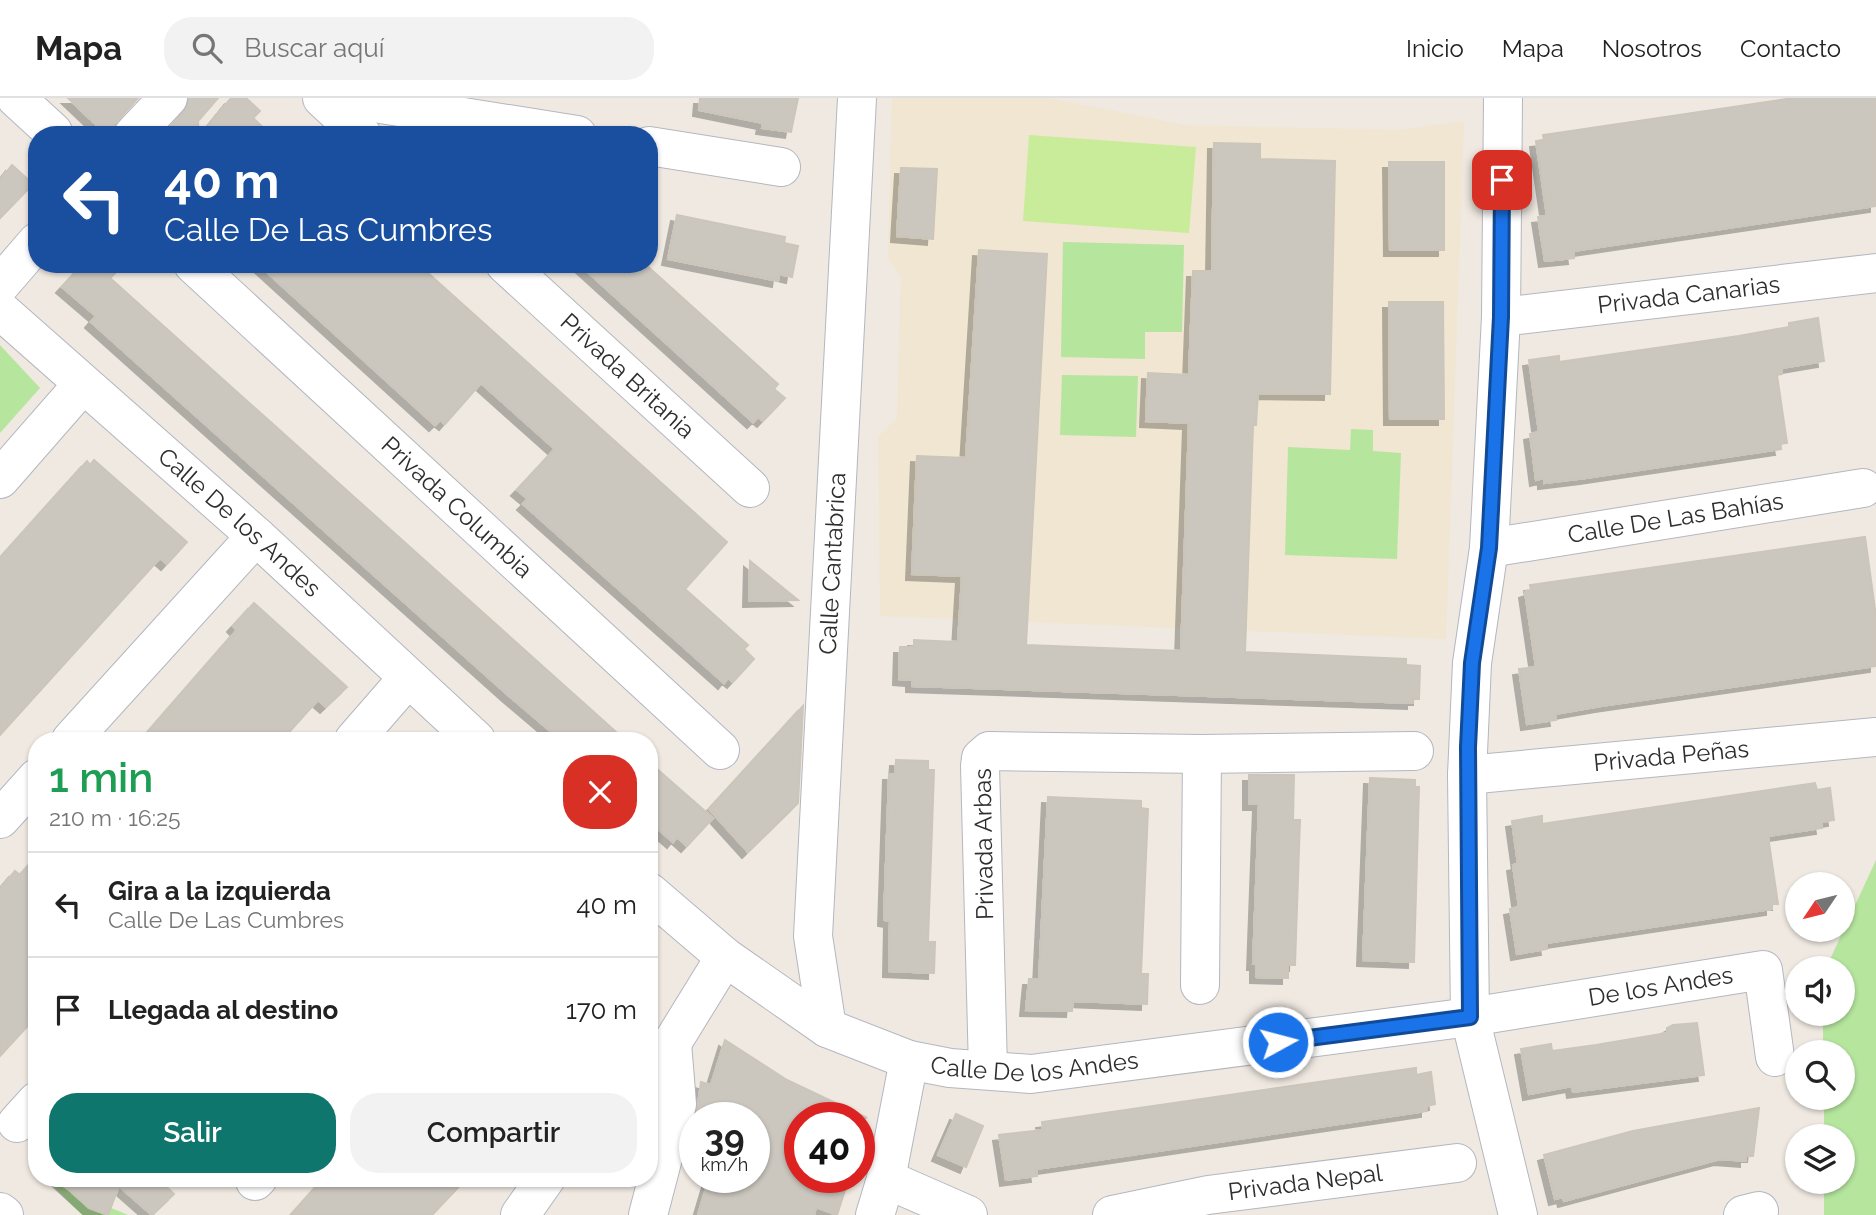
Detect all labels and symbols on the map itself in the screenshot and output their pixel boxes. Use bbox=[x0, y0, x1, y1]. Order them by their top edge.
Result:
pin bbox=[1472, 150, 1532, 210]
street label: Privada Canarias bbox=[1596, 269, 1781, 320]
street label: Privada Britania bbox=[555, 307, 701, 444]
street label: Privada Columbia bbox=[376, 430, 539, 584]
street label: Calle De los Andes bbox=[152, 441, 327, 603]
street label: Calle Cantabrica bbox=[813, 472, 851, 655]
street label: Calle De Las Bahías bbox=[1566, 486, 1785, 549]
street label: Privada Peñas bbox=[1592, 734, 1750, 777]
street label: Privada Arbas bbox=[968, 768, 999, 920]
north arrow bbox=[1785, 872, 1855, 942]
street label: De los Andes bbox=[1586, 960, 1735, 1012]
position arrow bbox=[1241, 1005, 1315, 1079]
street label: Calle De los Andes bbox=[928, 1045, 1140, 1088]
speed limit sign: 40 bbox=[784, 1102, 875, 1193]
street label: Privada Nepal bbox=[1226, 1158, 1384, 1206]

